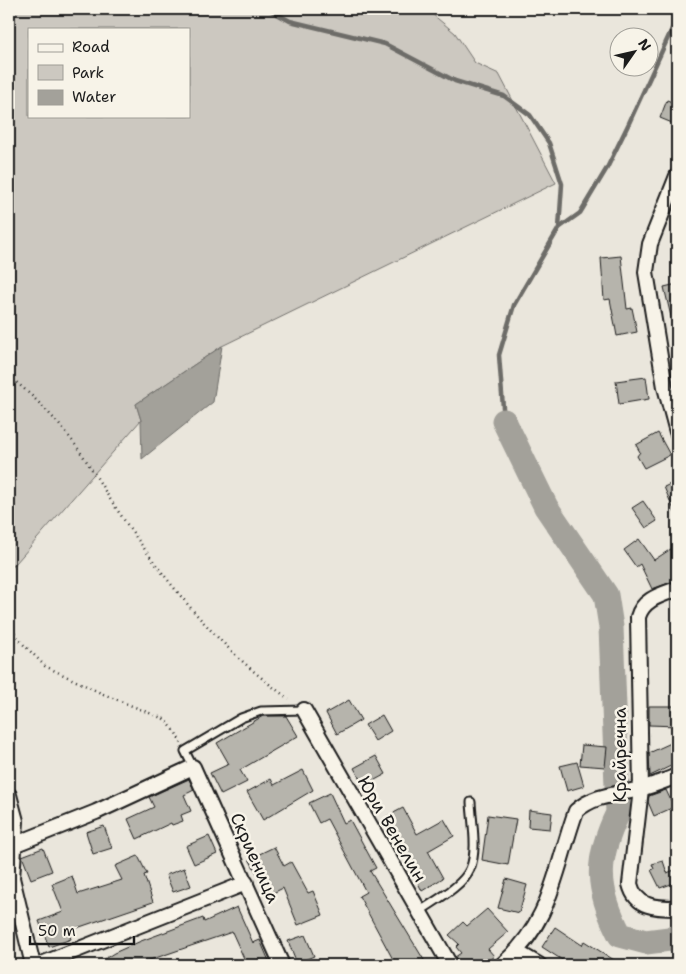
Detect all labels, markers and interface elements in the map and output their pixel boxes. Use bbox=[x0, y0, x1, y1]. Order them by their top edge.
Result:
legend bbox=[28, 28, 190, 118]
north arrow bbox=[608, 28, 658, 78]
text: N bbox=[634, 35, 655, 54]
text: Road bbox=[72, 37, 110, 57]
text: Park bbox=[72, 63, 104, 83]
text: Water bbox=[72, 87, 116, 107]
street label: Крайречна bbox=[608, 707, 632, 803]
street label: Юри Венелин bbox=[352, 772, 432, 886]
street label: Скриеница bbox=[224, 809, 286, 907]
scale bar bbox=[30, 914, 134, 946]
text: 50 m bbox=[38, 921, 76, 941]

